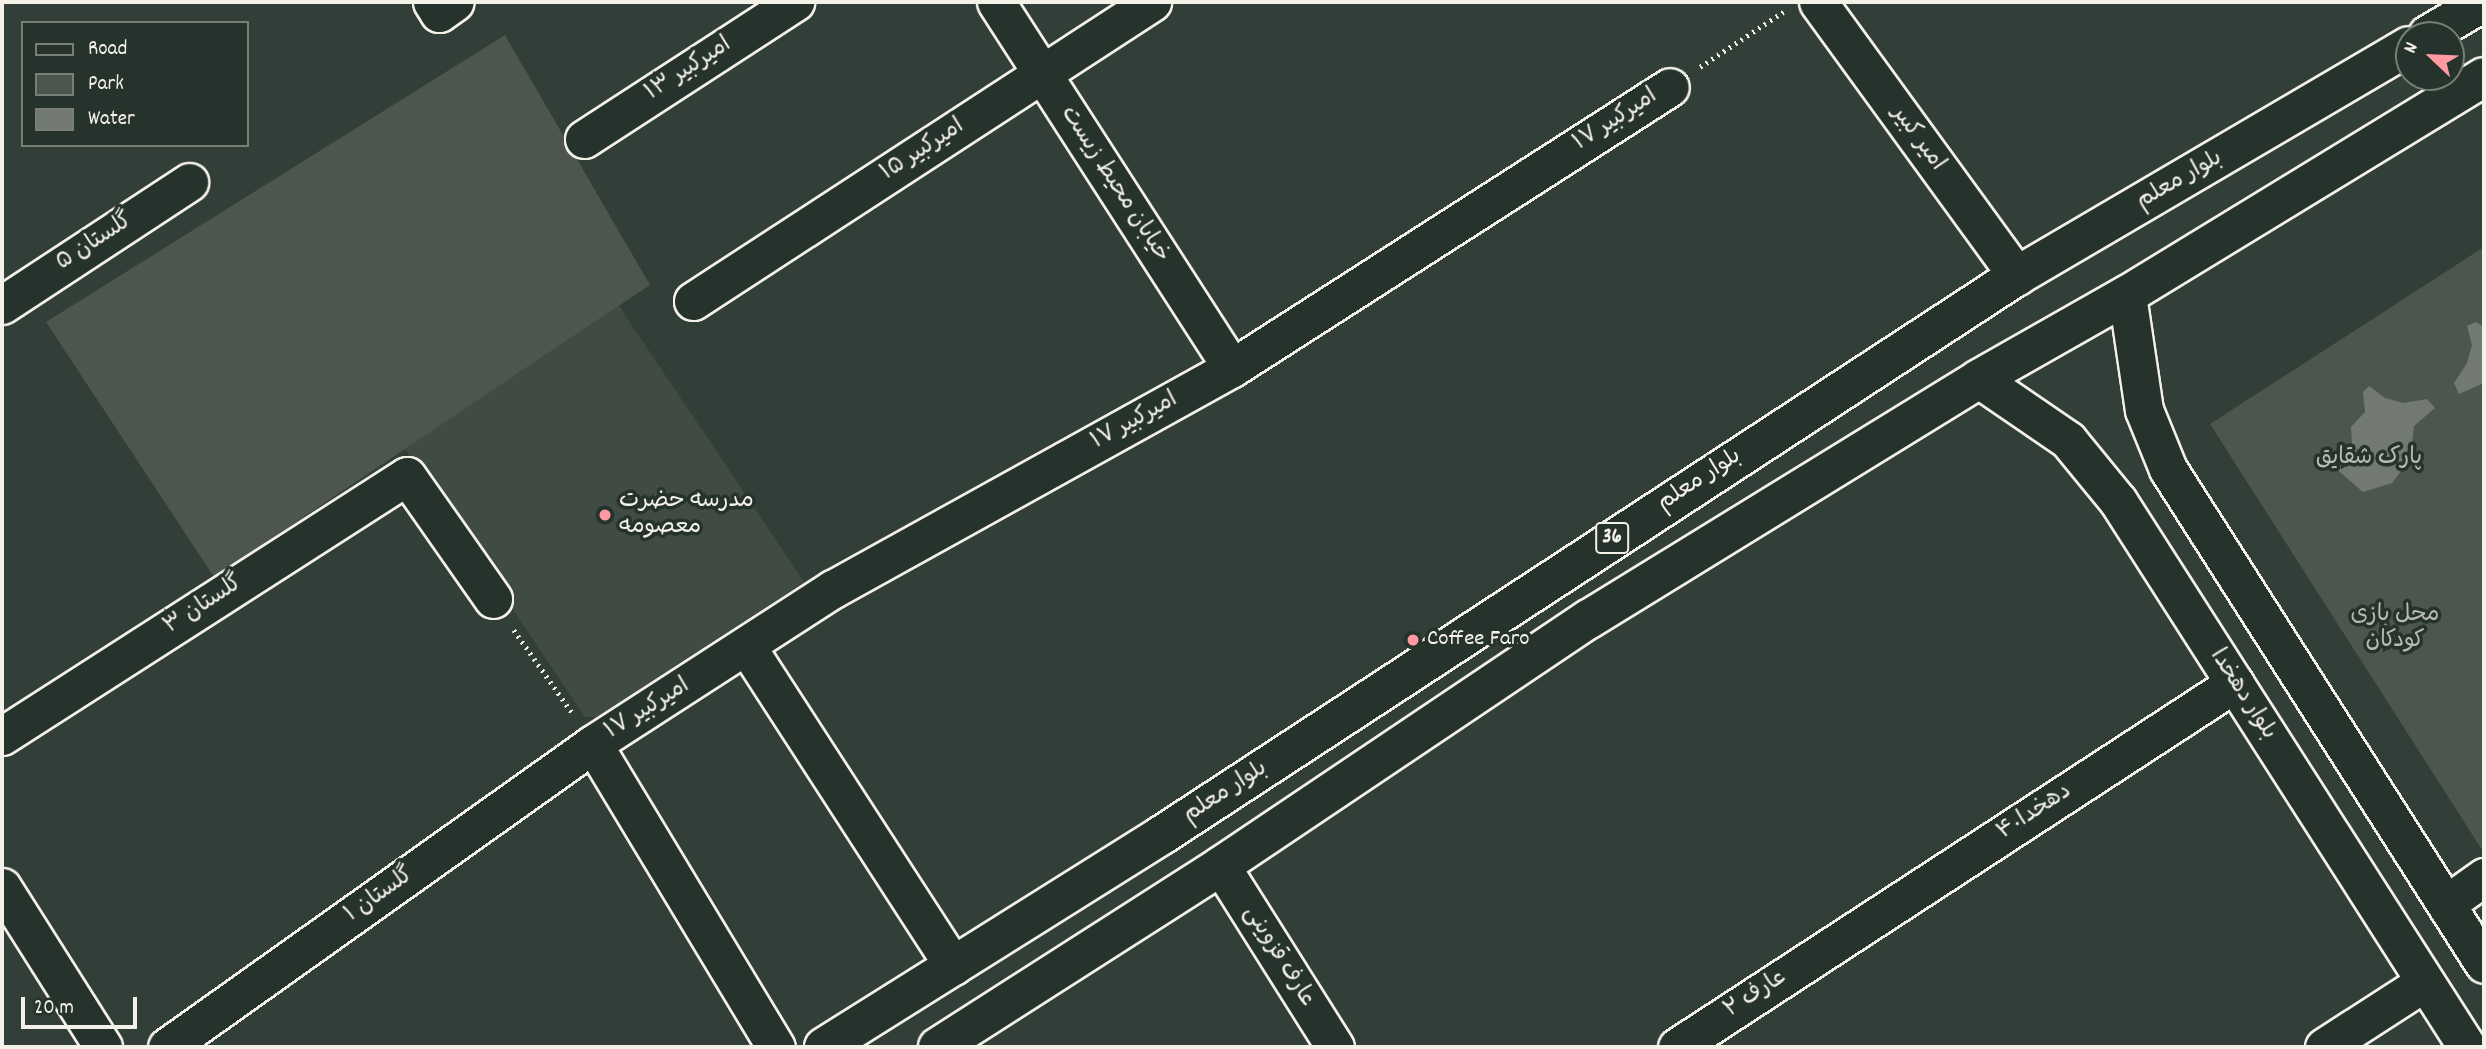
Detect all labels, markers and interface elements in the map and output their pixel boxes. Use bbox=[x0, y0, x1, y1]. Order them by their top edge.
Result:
legend bbox=[21, 21, 248, 147]
north arrow bbox=[2395, 21, 2465, 91]
street label: امیرکبیر ۱۳ bbox=[641, 32, 737, 108]
text: Road bbox=[88, 35, 127, 65]
text: N bbox=[2398, 39, 2426, 58]
text: Park bbox=[88, 70, 124, 100]
street label: امیرکبیر ۱۷ bbox=[1569, 84, 1663, 158]
street label: امیر کبیر bbox=[1884, 101, 1950, 177]
street label: خیابان محیط زیست bbox=[1053, 102, 1175, 268]
text: Water bbox=[88, 105, 135, 135]
street label: امیرکبیر ۱۵ bbox=[876, 114, 970, 188]
street label: بلوار معلم bbox=[2132, 145, 2228, 217]
street label: گلستان ۵ bbox=[52, 208, 138, 278]
street label: امیرکبیر ۱۷ bbox=[1087, 387, 1183, 457]
street label: بلوار معلم bbox=[1653, 444, 1747, 518]
park label: پارک شقایق bbox=[2316, 445, 2422, 473]
place label: مدرسه حضرت معصومه bbox=[619, 488, 754, 542]
marker: مدرسه حضرت معصومه bbox=[597, 507, 613, 523]
road number: 36 bbox=[1594, 520, 1630, 556]
street label: گلستان ۳ bbox=[159, 570, 249, 642]
park label: محل بازی کودکان bbox=[2351, 602, 2439, 656]
place label: Coffee Faro bbox=[1427, 626, 1529, 654]
marker: Coffee Faro bbox=[1405, 632, 1421, 648]
street label: بلوار دهخدا bbox=[2203, 645, 2281, 745]
street label: امیرکبیر ۱۷ bbox=[601, 673, 695, 747]
street label: بلوار معلم bbox=[1179, 756, 1273, 830]
street label: دهخدا۴۰ bbox=[1993, 779, 2077, 847]
street label: گلستان ۱ bbox=[340, 862, 420, 930]
street label: عارف قزوینی bbox=[1236, 901, 1320, 1013]
street label: عارف ۲ bbox=[1720, 965, 1792, 1025]
scale bar bbox=[24, 982, 140, 1026]
text: 20 m bbox=[34, 994, 74, 1024]

